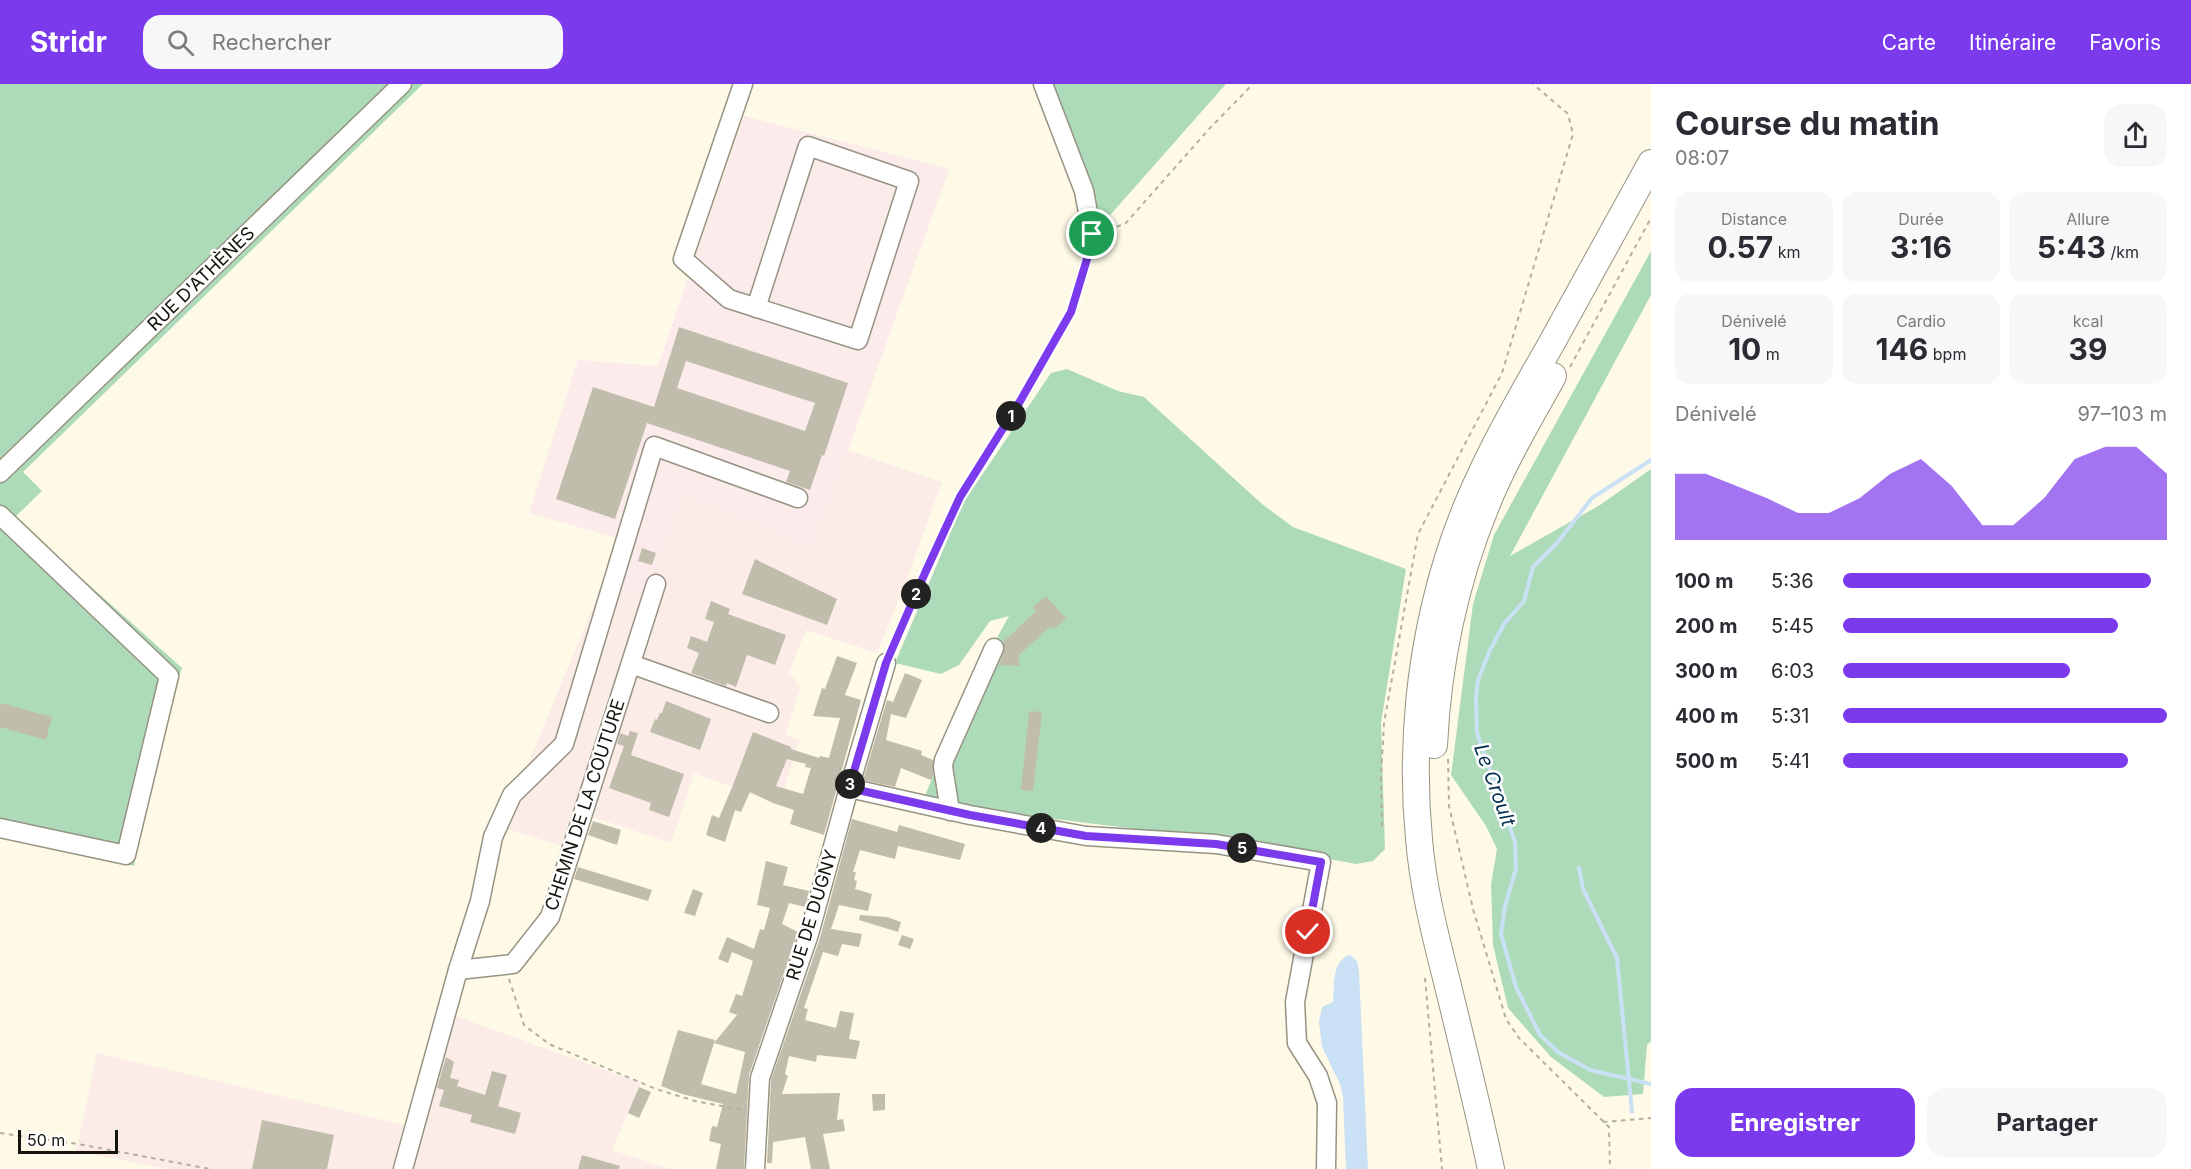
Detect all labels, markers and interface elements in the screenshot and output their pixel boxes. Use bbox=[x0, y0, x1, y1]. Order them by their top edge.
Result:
search box bbox=[143, 15, 563, 69]
text: Stridr bbox=[30, 25, 107, 59]
icon: search bbox=[164, 26, 197, 59]
text: Rechercher bbox=[212, 29, 332, 55]
text: Carte bbox=[1882, 30, 1936, 55]
text: Itinéraire bbox=[1969, 30, 2056, 55]
text: Favoris bbox=[2089, 30, 2161, 55]
text: Course du matin bbox=[1675, 103, 1940, 143]
button: share bbox=[2104, 104, 2167, 167]
text: 08:07 bbox=[1675, 146, 1729, 170]
pin bbox=[1066, 208, 1117, 259]
text: Distance bbox=[1721, 209, 1787, 229]
text: Durée bbox=[1898, 209, 1944, 229]
text: Allure bbox=[2066, 209, 2110, 229]
icon: arrive bbox=[1075, 217, 1108, 250]
street label: RUE D'ATHÈNES bbox=[142, 222, 258, 335]
text: 0.57 bbox=[1707, 229, 1773, 265]
text: 3:16 bbox=[1890, 229, 1952, 265]
text: 5:43 bbox=[2037, 229, 2106, 265]
text: km bbox=[1773, 242, 1801, 262]
text: /km bbox=[2106, 242, 2139, 262]
text: Dénivelé bbox=[1721, 311, 1787, 331]
text: Cardio bbox=[1896, 311, 1946, 331]
text: kcal bbox=[2073, 311, 2103, 331]
text: 10 bbox=[1728, 331, 1761, 367]
text: 146 bbox=[1876, 331, 1928, 367]
text: 39 bbox=[2069, 331, 2107, 367]
text: m bbox=[1761, 344, 1780, 364]
text: bpm bbox=[1928, 344, 1966, 364]
pin: 1 bbox=[996, 401, 1026, 431]
text: Dénivelé bbox=[1675, 402, 1757, 426]
text: 97–103 m bbox=[2077, 402, 2167, 426]
text: 1 bbox=[1008, 406, 1014, 426]
text: 100 m bbox=[1675, 569, 1734, 593]
text: 5:36 bbox=[1771, 569, 1814, 593]
pin: 2 bbox=[901, 579, 931, 609]
text: 2 bbox=[911, 584, 921, 604]
text: 200 m bbox=[1675, 614, 1738, 638]
text: 5:45 bbox=[1771, 614, 1814, 638]
text: 300 m bbox=[1675, 659, 1738, 683]
text: 6:03 bbox=[1771, 659, 1814, 683]
street label: CHEMIN DE LA COUTURE bbox=[540, 696, 629, 913]
text: 400 m bbox=[1675, 704, 1739, 728]
text: 5:31 bbox=[1771, 704, 1809, 728]
water label: Le Croult bbox=[1469, 741, 1521, 830]
text: 500 m bbox=[1675, 749, 1738, 773]
text: 5:41 bbox=[1771, 749, 1810, 773]
pin: 3 bbox=[835, 769, 865, 799]
text: 3 bbox=[845, 774, 855, 794]
pin: 4 bbox=[1026, 813, 1056, 843]
text: 4 bbox=[1036, 818, 1046, 838]
pin: 5 bbox=[1227, 833, 1257, 863]
text: 5 bbox=[1237, 838, 1247, 858]
street label: RUE DE DUGNY bbox=[782, 847, 841, 983]
pin bbox=[1282, 906, 1333, 957]
icon: check bbox=[1291, 915, 1324, 948]
button: Enregistrer bbox=[1675, 1088, 1915, 1157]
button: Partager bbox=[1927, 1088, 2167, 1157]
scale bar bbox=[18, 1127, 118, 1154]
text: 50 m bbox=[27, 1130, 65, 1150]

